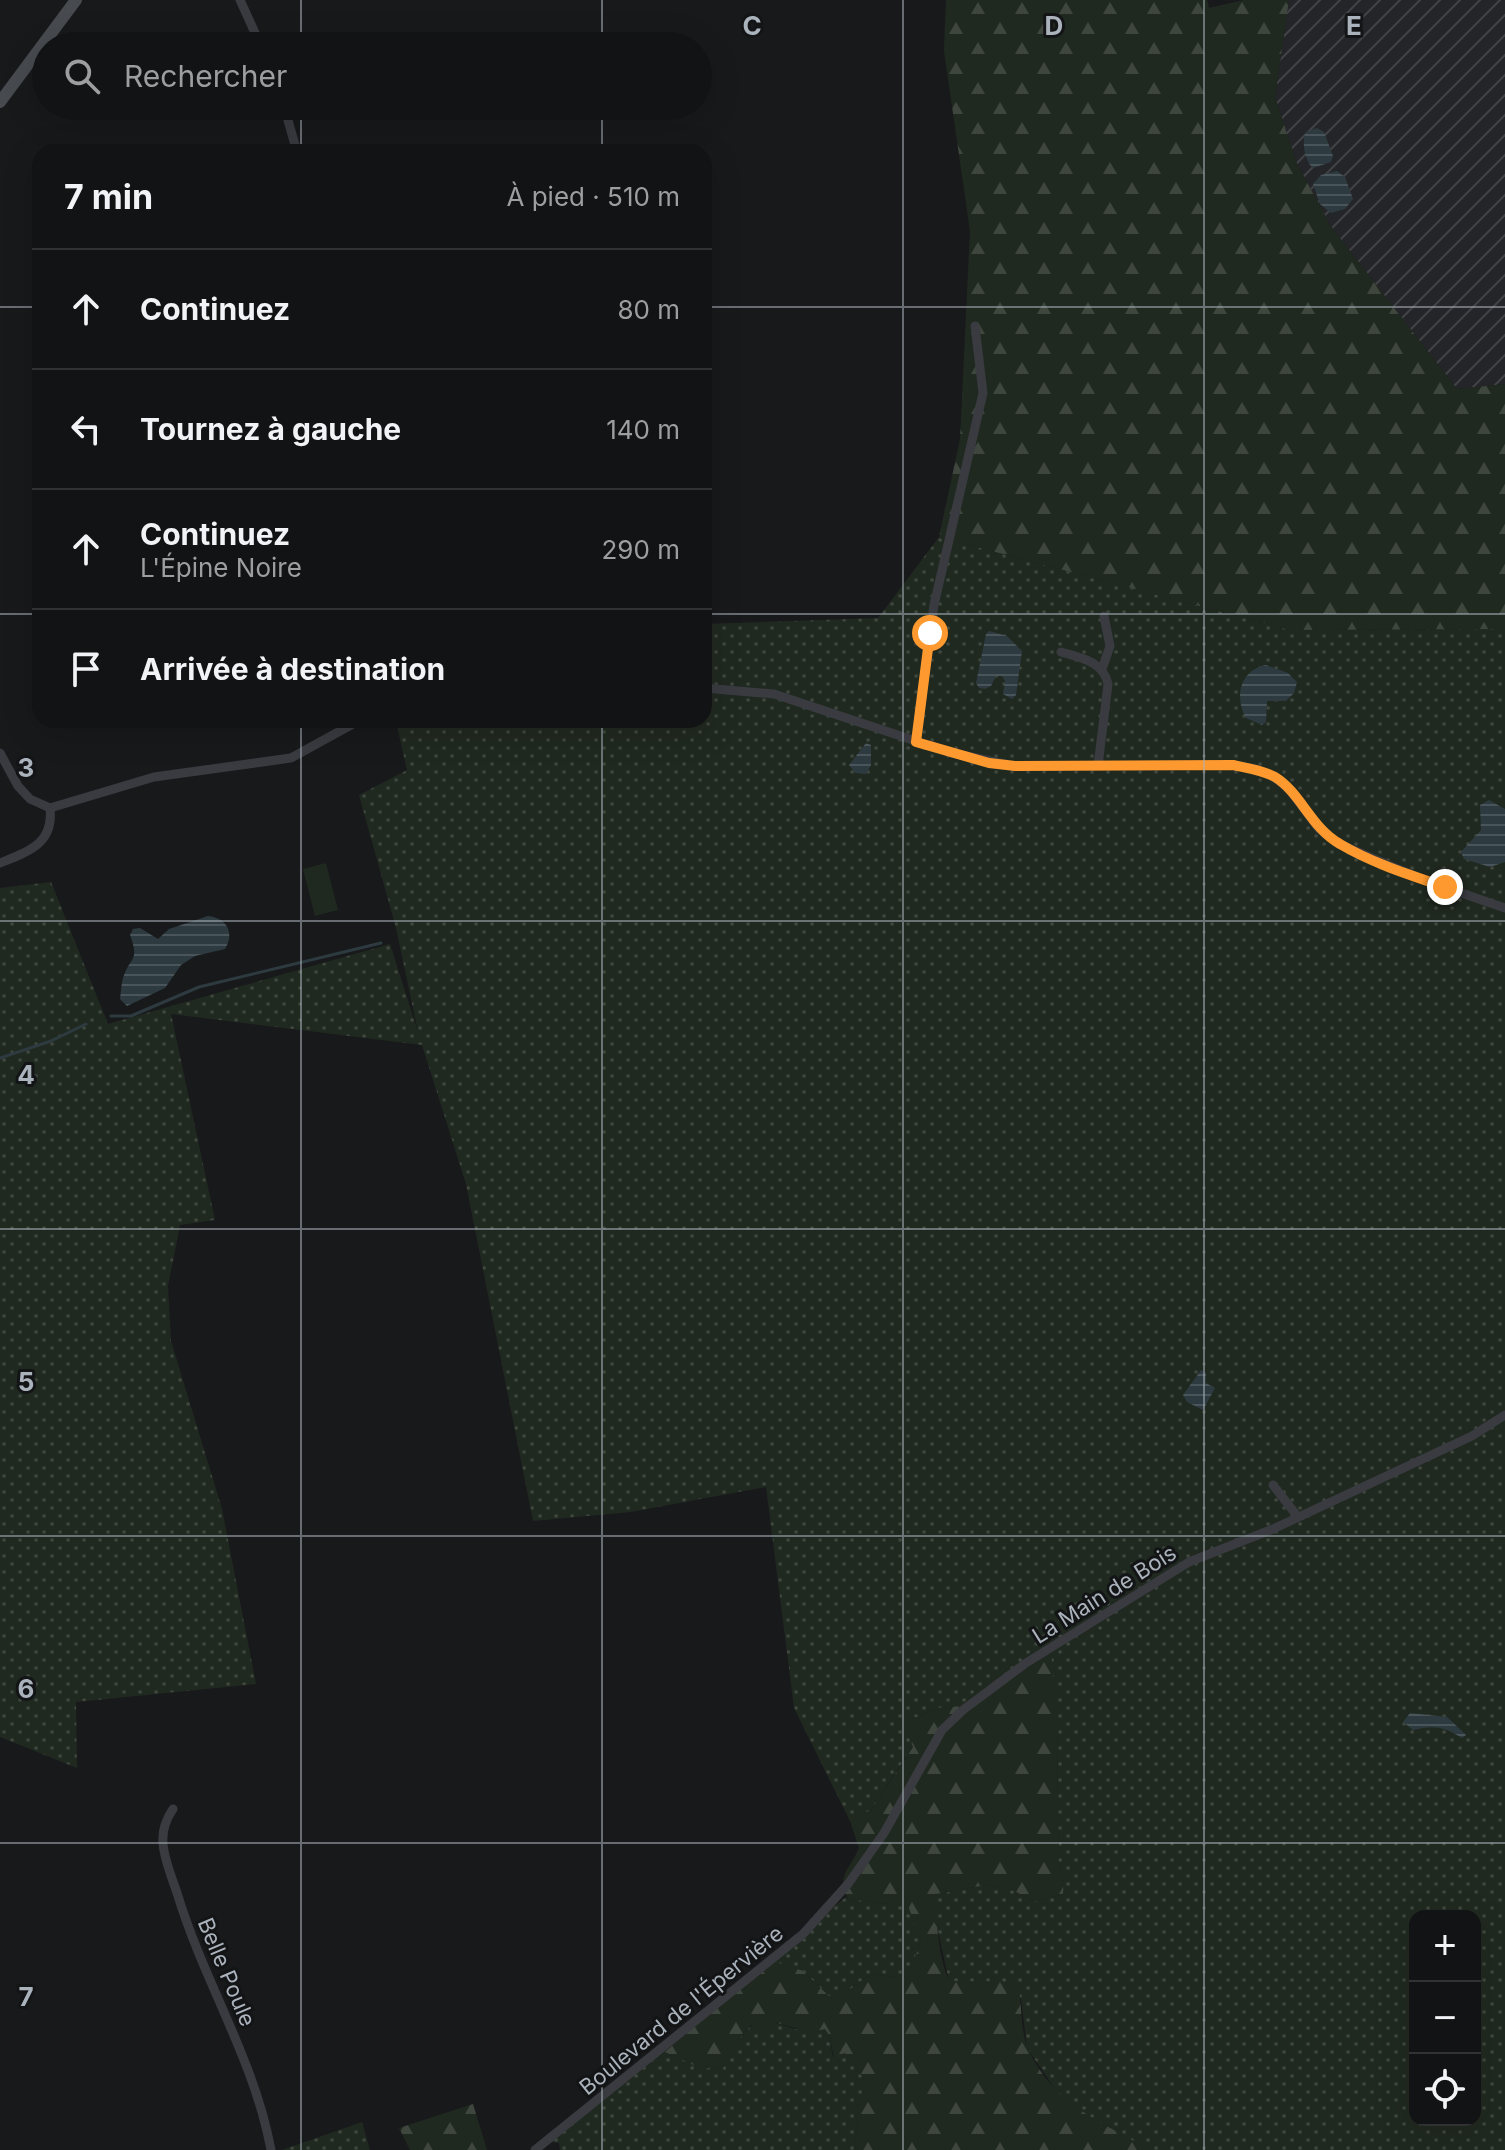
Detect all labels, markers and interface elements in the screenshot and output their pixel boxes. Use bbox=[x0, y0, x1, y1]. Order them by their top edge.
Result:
text: C bbox=[742, 10, 762, 41]
text: D bbox=[1045, 10, 1063, 41]
text: E bbox=[1346, 10, 1362, 41]
search box bbox=[32, 32, 712, 120]
icon: search bbox=[60, 54, 104, 98]
text: Rechercher bbox=[124, 58, 287, 94]
text: 7 min bbox=[64, 176, 153, 217]
text: À pied · 510 m bbox=[506, 181, 680, 212]
icon: ahead bbox=[64, 287, 108, 331]
text: Continuez bbox=[140, 291, 290, 327]
text: 80 m bbox=[617, 294, 680, 325]
icon: left bbox=[64, 407, 108, 451]
text: Tournez à gauche bbox=[140, 411, 401, 447]
text: 140 m bbox=[606, 414, 680, 445]
text: Continuez bbox=[140, 516, 290, 552]
icon: ahead bbox=[64, 527, 108, 571]
text: 290 m bbox=[602, 534, 680, 565]
text: L'Épine Noire bbox=[140, 552, 302, 583]
route start bbox=[912, 615, 948, 651]
icon: arrive bbox=[64, 647, 108, 691]
text: Arrivée à destination bbox=[140, 651, 445, 687]
text: 3 bbox=[18, 752, 34, 783]
route end bbox=[1427, 869, 1463, 905]
text: 4 bbox=[17, 1059, 35, 1090]
text: 5 bbox=[18, 1366, 34, 1397]
street label: La Main de Bois bbox=[1027, 1539, 1181, 1649]
text: 6 bbox=[18, 1673, 34, 1704]
map controls bbox=[1409, 1910, 1481, 2126]
button: + bbox=[1409, 1910, 1481, 1982]
street label: Belle Poule bbox=[193, 1914, 261, 2030]
street label: Boulevard de l'Épervière bbox=[574, 1920, 788, 2100]
text: 7 bbox=[18, 1981, 34, 2012]
button: − bbox=[1409, 1982, 1481, 2054]
button: locate bbox=[1409, 2054, 1481, 2126]

